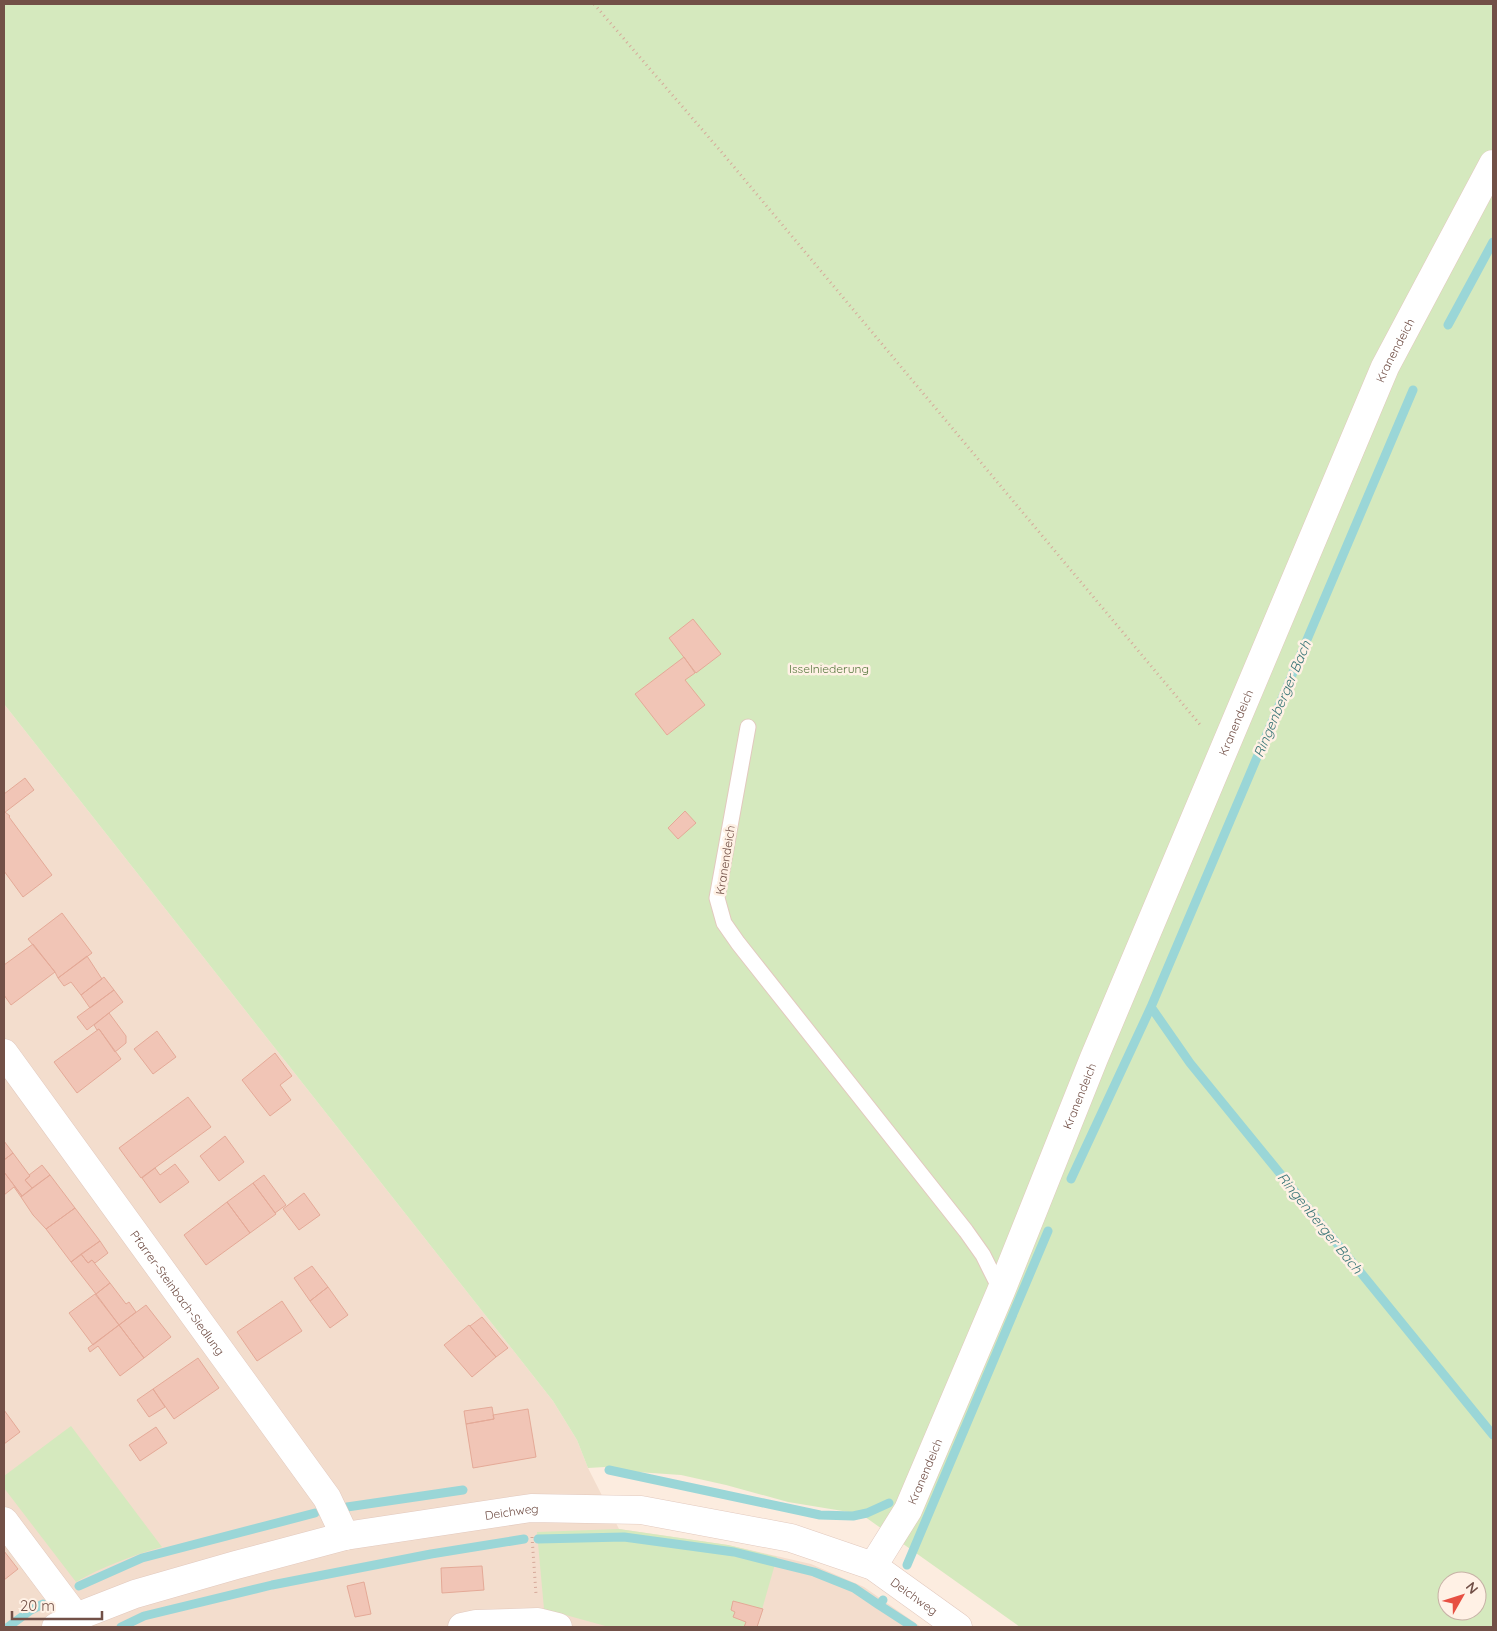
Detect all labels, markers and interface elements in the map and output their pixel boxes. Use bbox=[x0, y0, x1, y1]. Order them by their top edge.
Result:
street label: Kranendeich bbox=[1372, 315, 1417, 384]
water label: Ringenberger Bach bbox=[1249, 637, 1315, 760]
park label: Isselniederung bbox=[789, 661, 869, 676]
street label: Kranendeich bbox=[1215, 687, 1256, 758]
street label: Kranendeich bbox=[712, 824, 738, 896]
street label: Kranendeich bbox=[1059, 1061, 1099, 1131]
water label: Ringenberger Bach bbox=[1274, 1169, 1367, 1278]
street label: Pfarrer-Steinbach-Siedlung bbox=[128, 1227, 228, 1358]
street label: Kranendeich bbox=[904, 1436, 945, 1507]
street label: Deichweg bbox=[484, 1501, 539, 1522]
north arrow bbox=[1437, 1571, 1487, 1621]
street label: Deichweg bbox=[888, 1574, 941, 1618]
text: N bbox=[1462, 1578, 1482, 1597]
scale bar bbox=[12, 1588, 102, 1620]
text: 20 m bbox=[20, 1596, 55, 1615]

